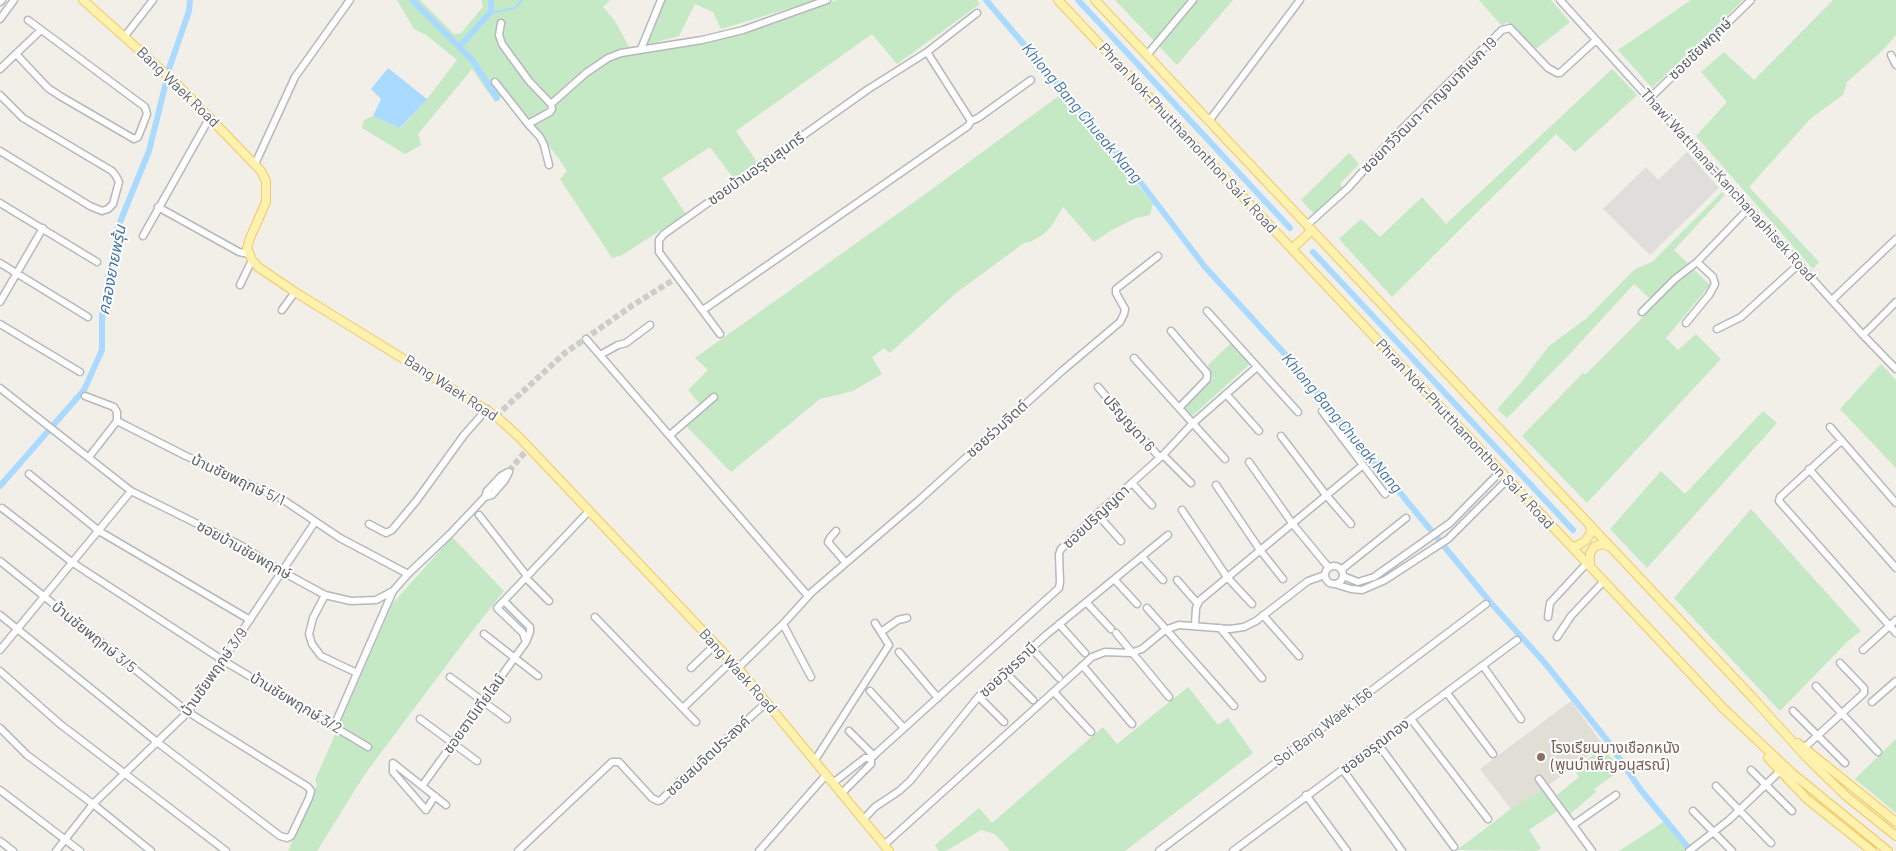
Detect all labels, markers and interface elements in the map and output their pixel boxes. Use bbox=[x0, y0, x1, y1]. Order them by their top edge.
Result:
street label: ซอยชัยพฤกษ์ bbox=[1665, 14, 1735, 84]
street label: ซอยทวีวัฒนา-กาญจนาภิเษก 19 bbox=[1357, 33, 1501, 177]
water label: Khlong Bang Chueak Nang bbox=[1018, 39, 1146, 187]
street label: Phran Nok-Phutthamonthon Sai 4 Road bbox=[1095, 39, 1281, 237]
street label: Bang Waek Road bbox=[133, 43, 223, 131]
street label: Thawi Watthana-Kanchanaphisek Road bbox=[1637, 85, 1819, 285]
street label: ซอยบ้านอรุณสุนทรี bbox=[704, 129, 808, 209]
water label: คลองยายพรุ้น bbox=[94, 224, 130, 316]
street label: Phran Nok-Phutthamonthon Sai 4 Road bbox=[1372, 335, 1558, 533]
water label: Khlong Bang Chueak Nang bbox=[1278, 349, 1406, 497]
street label: Bang Waek Road bbox=[401, 351, 501, 425]
street label: ปริญญดา 6 bbox=[1099, 391, 1159, 455]
street label: ซอยร่วมจิตต์ bbox=[962, 397, 1032, 461]
street label: บ้านชัยพฤกษ์ 5/1 bbox=[188, 450, 288, 510]
street label: ซอยปริญญดา bbox=[1059, 481, 1133, 553]
street label: ซอยบ้านชัยพฤกษ์ bbox=[194, 517, 294, 583]
street label: บ้านชัยพฤกษ์ 3/5 bbox=[48, 597, 140, 677]
street label: บ้านชัยพฤกษ์ 3/9 bbox=[177, 624, 251, 720]
street label: Bang Waek Road bbox=[695, 625, 781, 717]
street label: ซอยวัชรธานี bbox=[975, 639, 1041, 701]
street label: บ้านชัยพฤกษ์ 3/2 bbox=[247, 668, 345, 738]
street label: ซอยฮาบิเทียไลน์ bbox=[439, 671, 509, 757]
street label: Soi Bang Waek 156 bbox=[1270, 684, 1376, 770]
street label: ซอยสมจิตประสงค์ bbox=[662, 712, 754, 800]
street label: ซอยอรุณทอง bbox=[1337, 714, 1413, 778]
place label: โรงเรียนบางเชือกหนัง (พูนบำเพ็ญอนุสรณ์) bbox=[1551, 739, 1680, 774]
marker: โรงเรียนบางเชือกหนัง (พูนบำเพ็ญอนุสรณ์) bbox=[1535, 751, 1547, 763]

